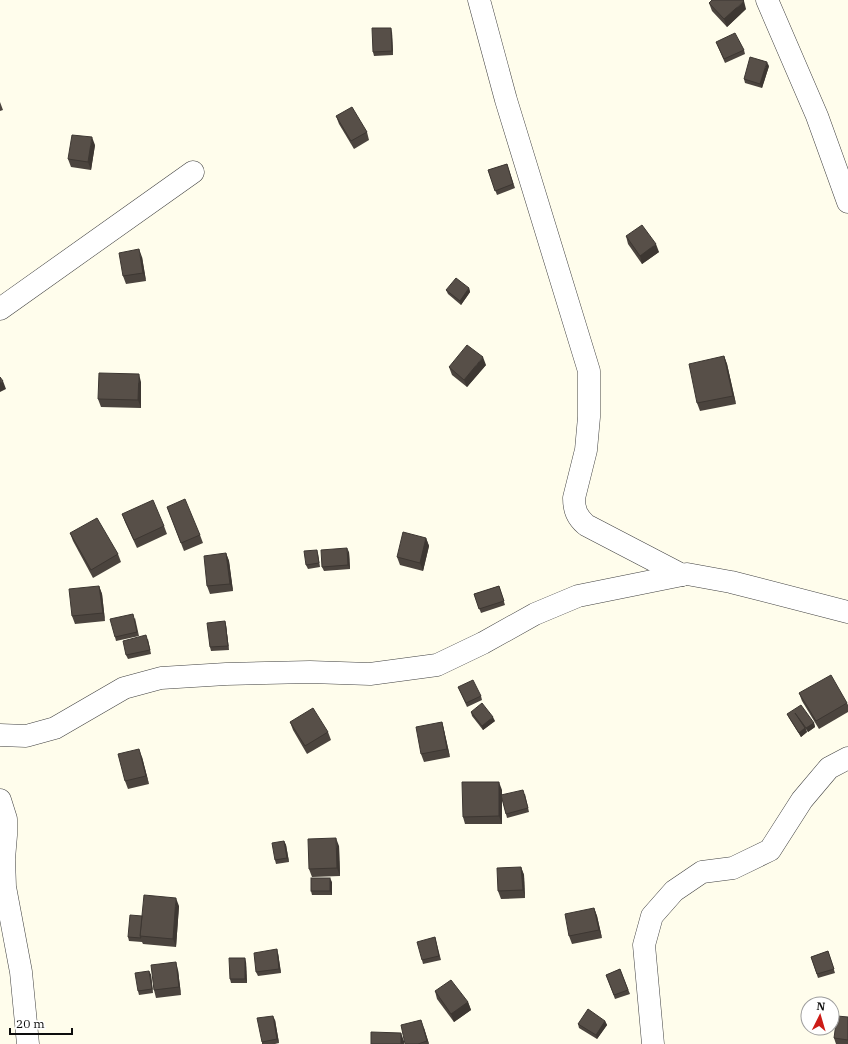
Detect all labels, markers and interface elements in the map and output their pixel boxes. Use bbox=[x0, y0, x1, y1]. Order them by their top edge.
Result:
north arrow bbox=[800, 996, 840, 1036]
text: N bbox=[816, 999, 826, 1013]
scale bar bbox=[10, 1010, 72, 1036]
text: 20 m bbox=[16, 1016, 45, 1031]

